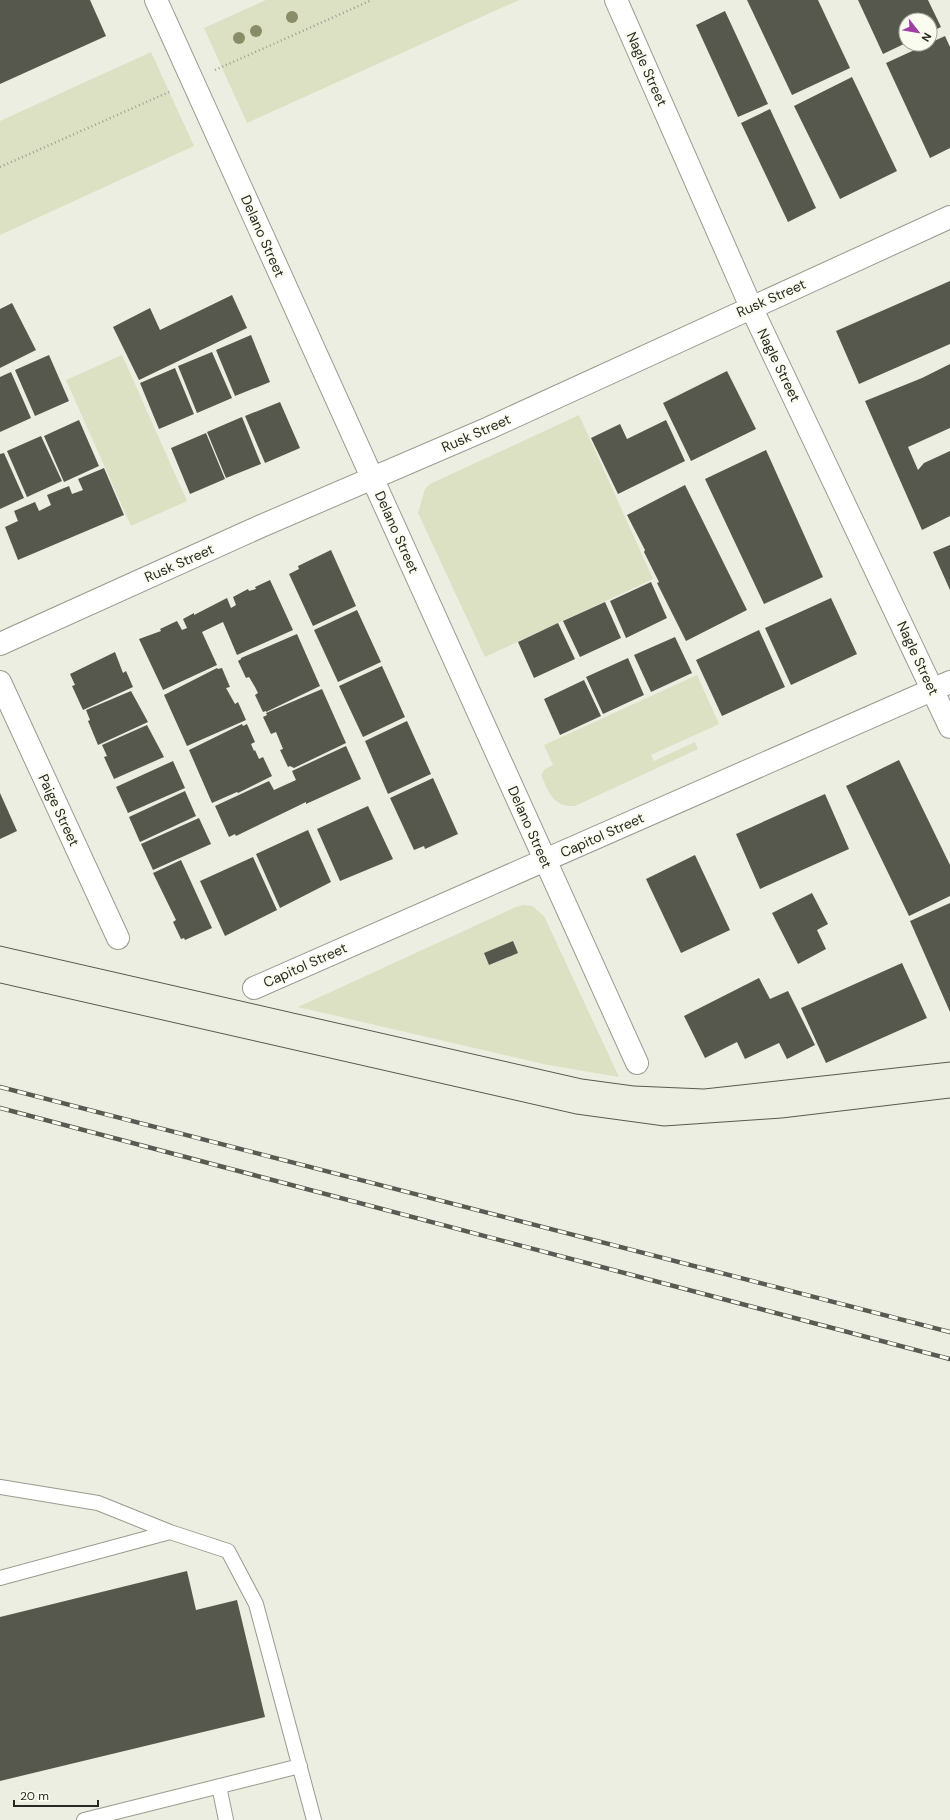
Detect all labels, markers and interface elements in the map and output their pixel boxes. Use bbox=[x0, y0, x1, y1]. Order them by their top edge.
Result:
north arrow bbox=[898, 12, 938, 52]
street label: Nagle Street bbox=[623, 29, 671, 109]
text: N bbox=[919, 30, 935, 44]
street label: Delano Street bbox=[237, 192, 289, 280]
street label: Rusk Street bbox=[734, 275, 808, 321]
street label: Nagle Street bbox=[753, 325, 805, 405]
street label: Rusk Street bbox=[439, 410, 513, 456]
street label: Delano Street bbox=[371, 488, 423, 576]
street label: Rusk Street bbox=[142, 540, 216, 586]
street label: Nagle Street bbox=[893, 618, 943, 698]
street label: Paige Street bbox=[34, 771, 84, 849]
street label: Delano Street bbox=[504, 783, 556, 871]
street label: Capitol Street bbox=[557, 808, 647, 862]
street label: Capitol Street bbox=[260, 938, 350, 992]
scale bar bbox=[14, 1782, 98, 1808]
text: 20 m bbox=[20, 1788, 49, 1804]

